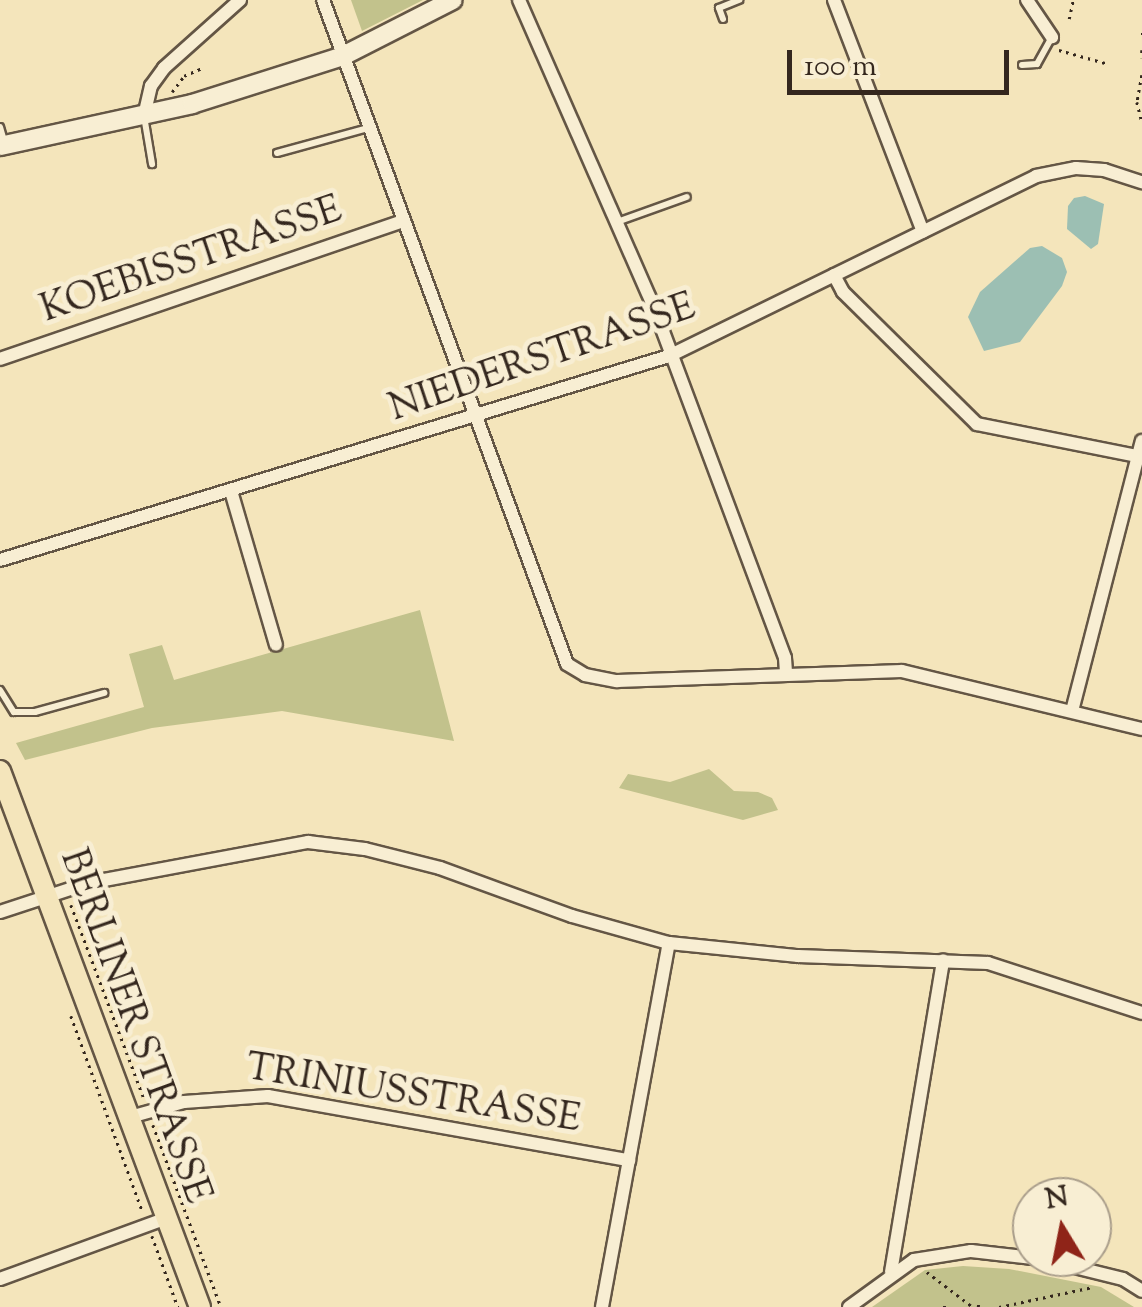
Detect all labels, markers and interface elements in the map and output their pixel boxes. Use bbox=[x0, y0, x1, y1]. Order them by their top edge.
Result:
scale bar bbox=[792, 30, 1014, 92]
text: 100 m bbox=[804, 46, 877, 89]
street label: KOEBISSTRASSE bbox=[35, 189, 349, 335]
street label: NIEDERSTRASSE bbox=[384, 286, 702, 434]
street label: BERLINER STRASSE bbox=[48, 844, 218, 1210]
street label: TRINIUSSTRASSE bbox=[242, 1047, 584, 1145]
north arrow bbox=[1012, 1177, 1112, 1277]
text: N bbox=[1043, 1178, 1072, 1221]

